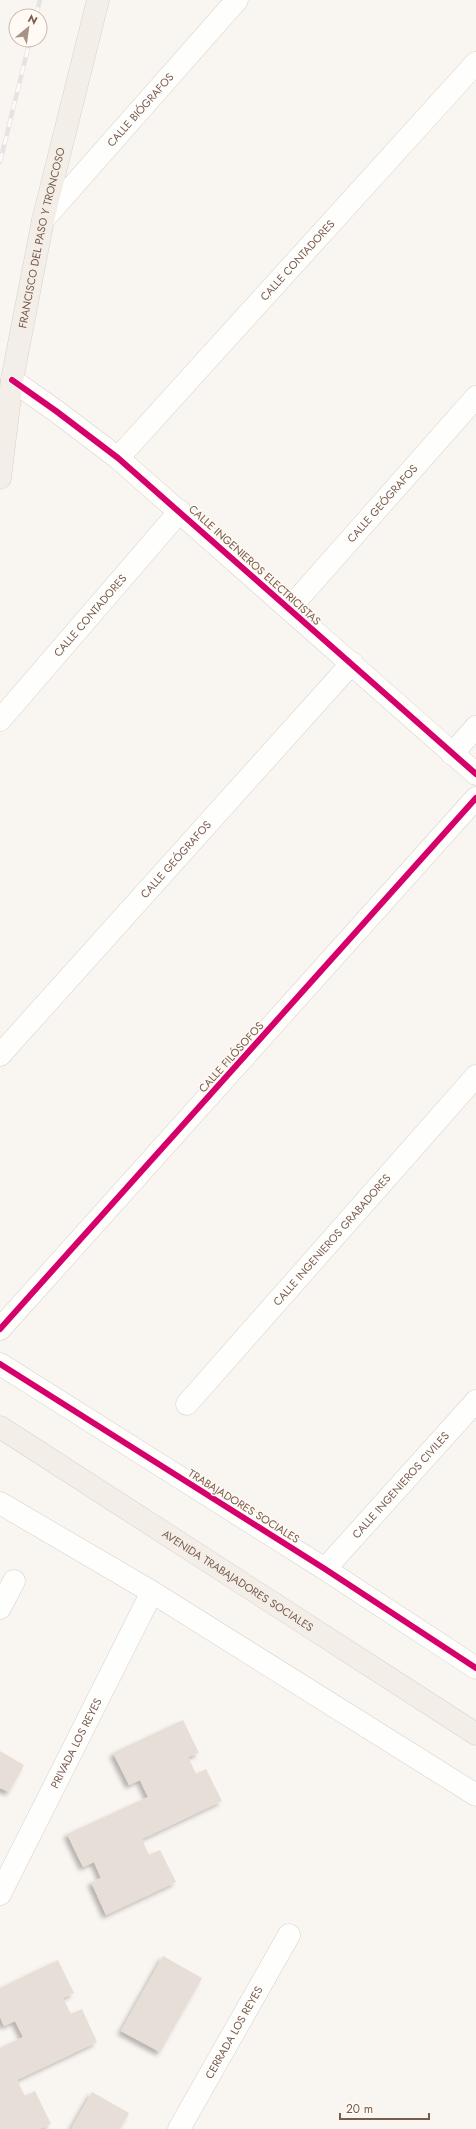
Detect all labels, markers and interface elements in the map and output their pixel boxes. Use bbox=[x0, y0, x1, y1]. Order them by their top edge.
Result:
north arrow bbox=[8, 8, 48, 48]
text: N bbox=[25, 10, 41, 28]
street label: CALLE BIÓGRAFOS bbox=[103, 69, 177, 150]
street label: FRANCISCO DEL PASO Y TRONCOSO bbox=[14, 145, 69, 330]
street label: CALLE CONTADORES bbox=[256, 216, 338, 304]
street label: CALLE GEÓGRAFOS bbox=[343, 461, 421, 546]
street label: CALLE INGENIEROS ELECTRICISTAS bbox=[185, 501, 325, 629]
street label: CALLE CONTADORES bbox=[50, 571, 130, 660]
street label: CALLE GEÓGRAFOS bbox=[137, 817, 215, 902]
street label: CALLE FILÓSOFOS bbox=[195, 1018, 267, 1096]
street label: CALLE INGENIEROS GRABADORES bbox=[269, 1170, 394, 1309]
street label: CALLE INGENIEROS CIVILES bbox=[348, 1428, 453, 1542]
street label: TRABAJADORES SOCIALES bbox=[185, 1465, 303, 1547]
street label: AVENIDA TRABAJADORES SOCIALES bbox=[159, 1526, 317, 1635]
street label: PRIVADA LOS REYES bbox=[47, 1695, 105, 1791]
street label: CERRADA LOS REYES bbox=[201, 1983, 266, 2082]
scale bar bbox=[340, 2095, 429, 2121]
text: 20 m bbox=[346, 2100, 373, 2118]

